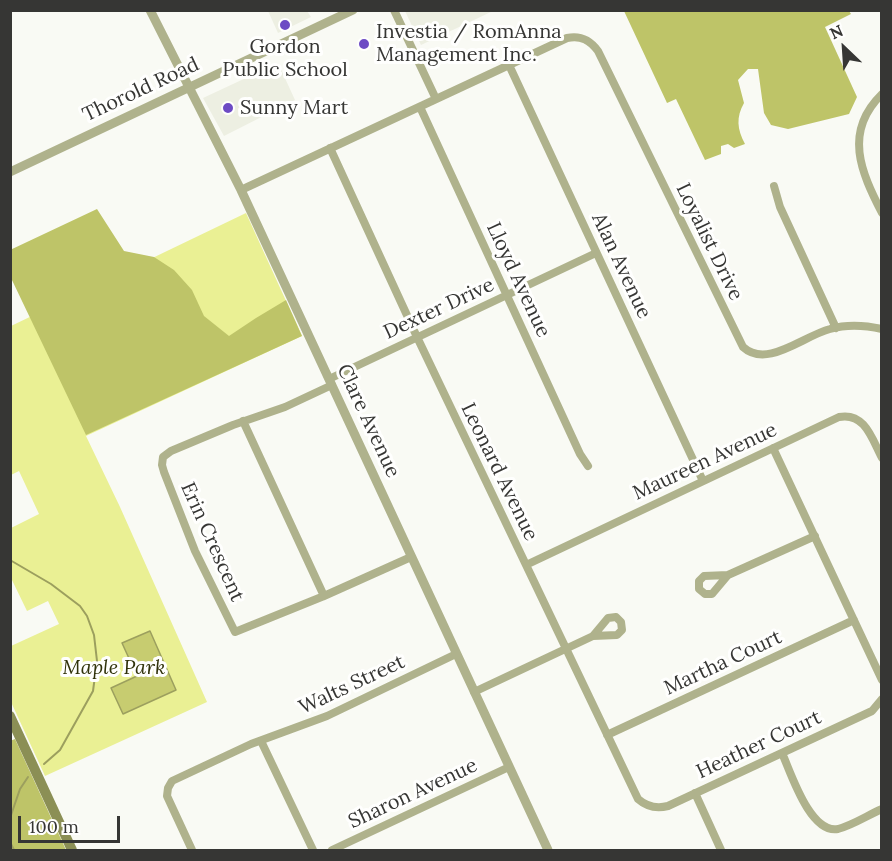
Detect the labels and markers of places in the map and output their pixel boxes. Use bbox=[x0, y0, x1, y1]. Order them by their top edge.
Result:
marker: Gordon Public School bbox=[278, 18, 292, 32]
place label: Investia / RomAnna Management Inc. bbox=[376, 20, 562, 67]
place label: Gordon Public School bbox=[222, 35, 348, 82]
marker: Investia / RomAnna Management Inc. bbox=[357, 37, 371, 51]
place label: Sunny Mart bbox=[240, 96, 348, 120]
marker: Sunny Mart bbox=[221, 101, 235, 115]

